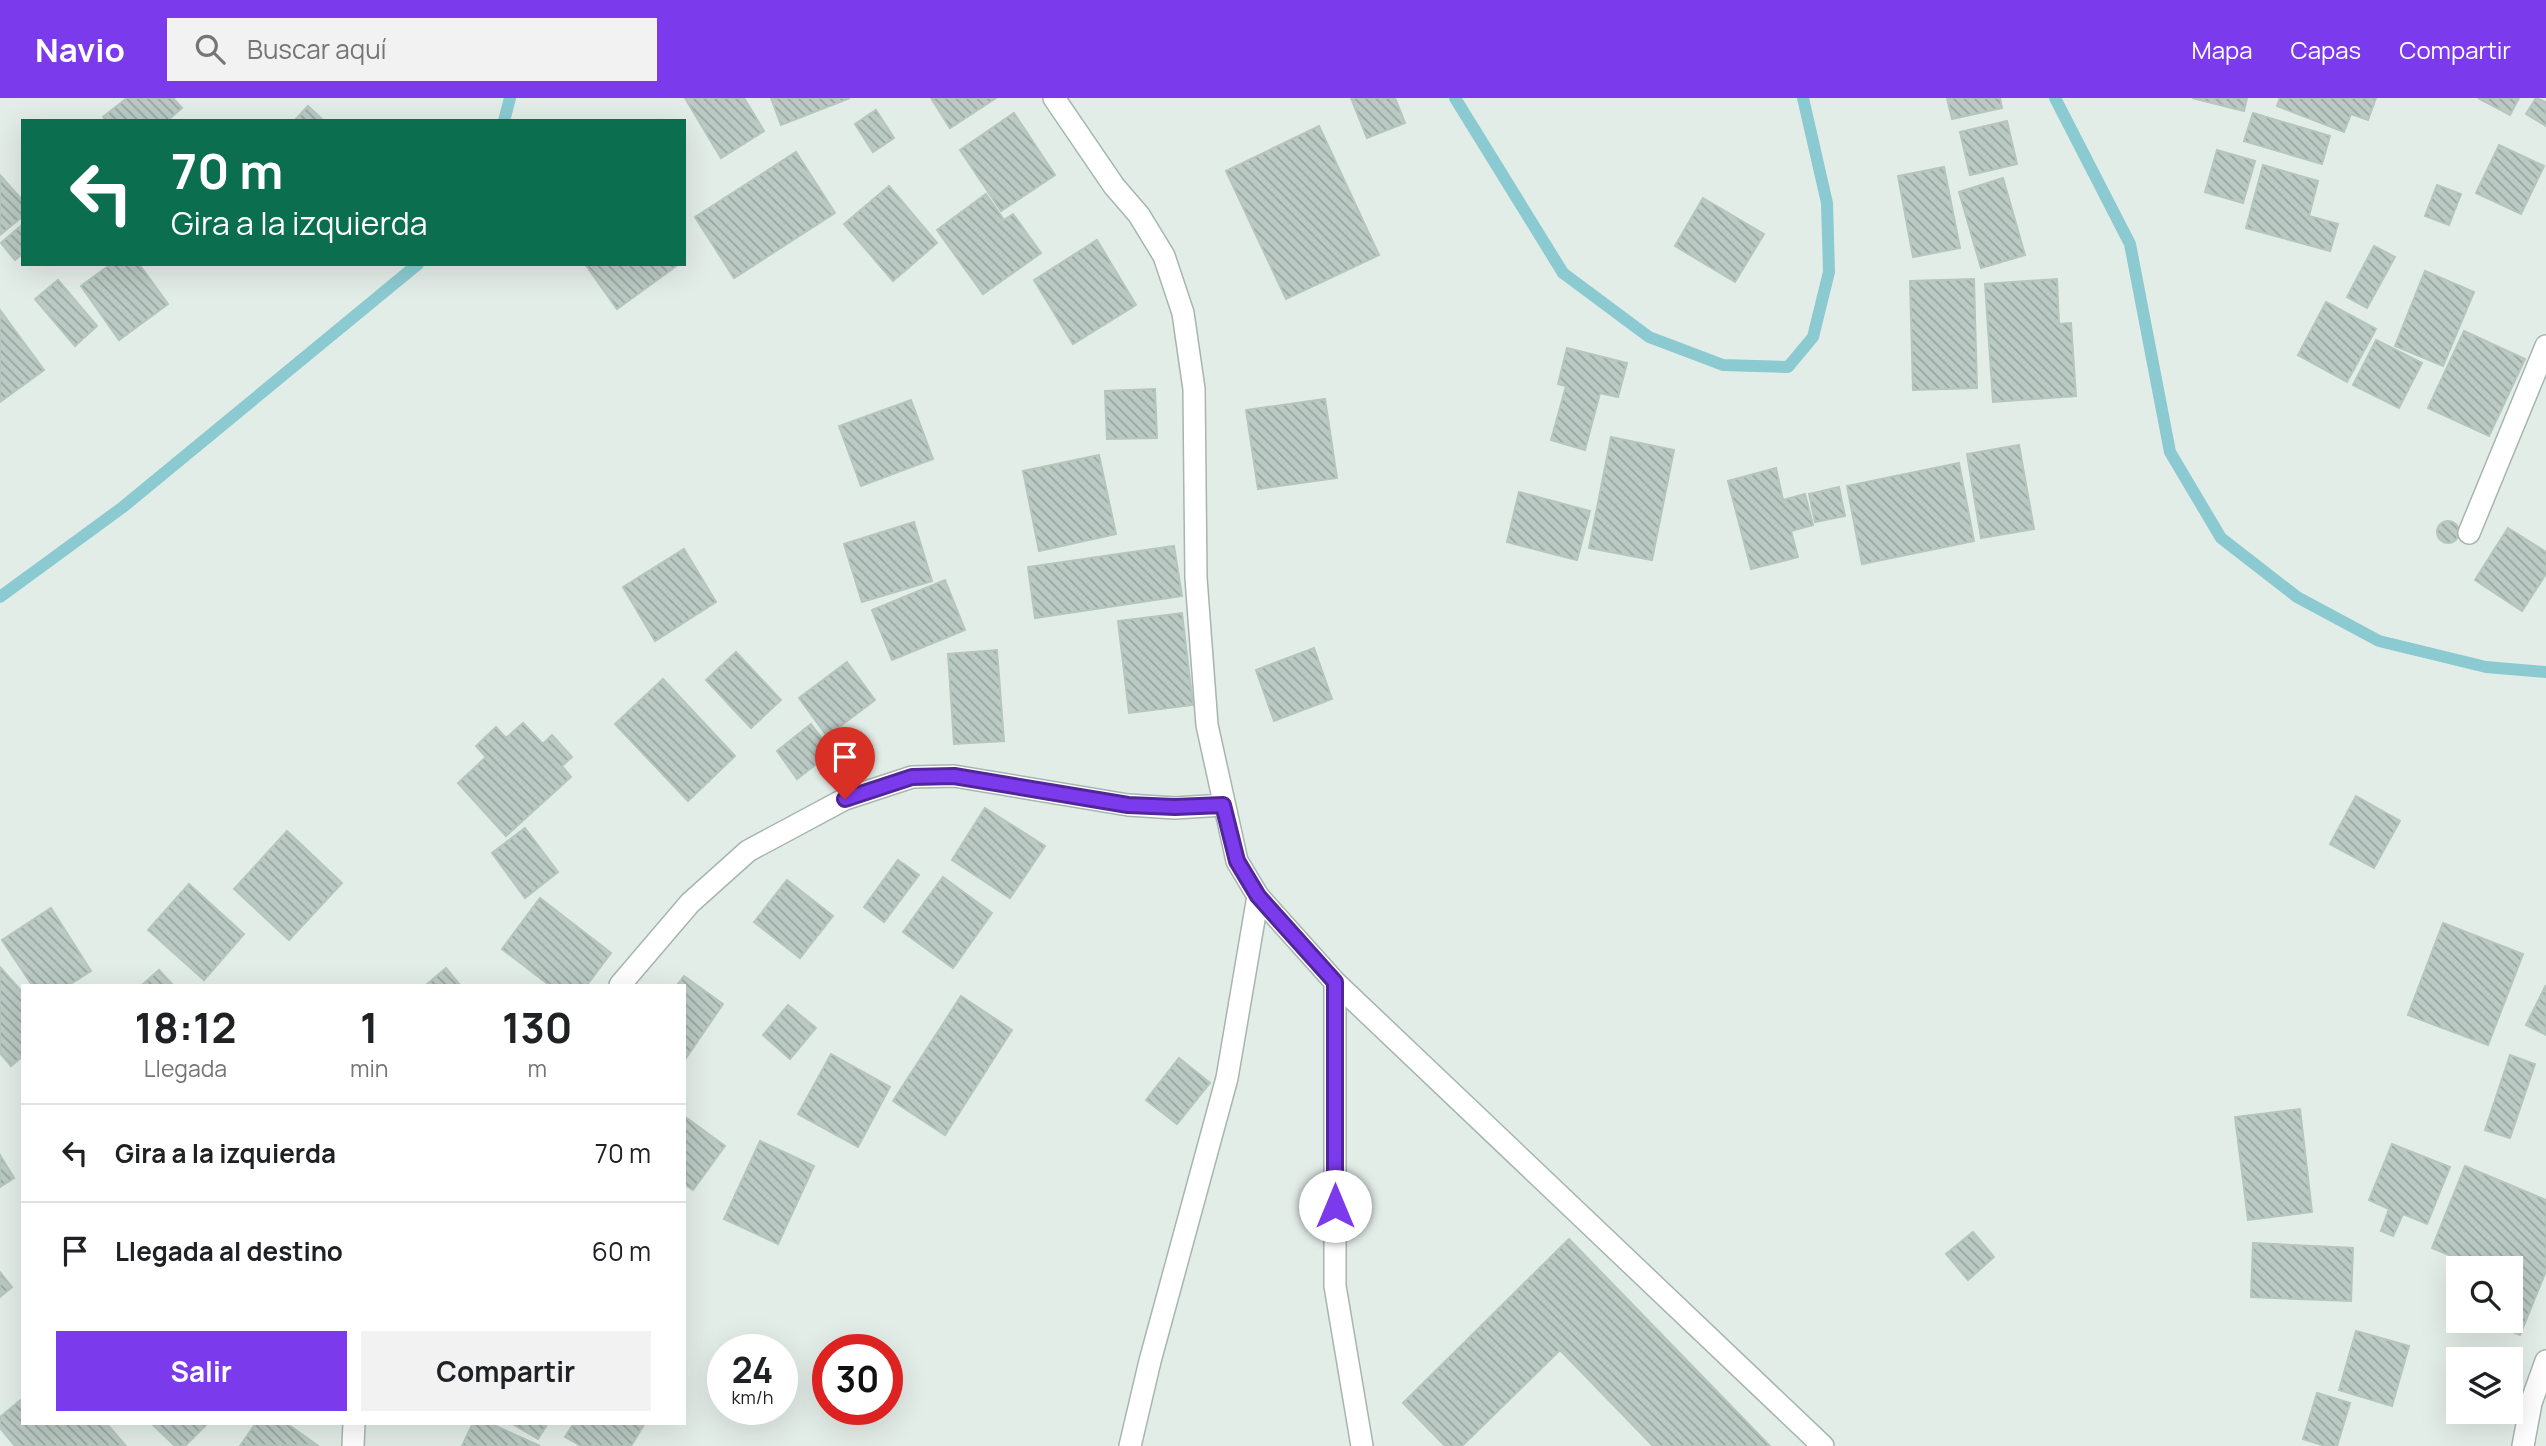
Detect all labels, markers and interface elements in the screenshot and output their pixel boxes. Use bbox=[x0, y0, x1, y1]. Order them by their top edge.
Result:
search box bbox=[167, 18, 657, 81]
text: Navio bbox=[35, 27, 125, 72]
icon: search bbox=[191, 30, 229, 68]
text: Buscar aquí bbox=[247, 31, 387, 67]
text: Mapa bbox=[2192, 33, 2253, 66]
text: Capas bbox=[2291, 33, 2361, 66]
text: Compartir bbox=[2399, 33, 2511, 66]
text: 70 m bbox=[171, 137, 283, 204]
icon: left bbox=[56, 147, 147, 238]
text: Gira a la izquierda bbox=[171, 201, 427, 245]
pin bbox=[815, 727, 875, 799]
icon: arrive bbox=[826, 738, 864, 776]
text: 18:12 bbox=[135, 998, 236, 1056]
text: 1 bbox=[360, 998, 378, 1056]
text: 130 bbox=[502, 998, 572, 1056]
text: Llegada bbox=[144, 1052, 227, 1084]
text: min bbox=[350, 1052, 389, 1084]
text: m bbox=[527, 1052, 547, 1084]
icon: left bbox=[56, 1134, 94, 1172]
text: Gira a la izquierda bbox=[115, 1135, 336, 1171]
text: 70 m bbox=[595, 1135, 651, 1171]
position arrow bbox=[1298, 1169, 1372, 1243]
icon: arrive bbox=[56, 1232, 94, 1270]
text: Llegada al destino bbox=[115, 1233, 343, 1269]
text: 60 m bbox=[592, 1233, 651, 1269]
map controls bbox=[2446, 1256, 2523, 1424]
button: search bbox=[2446, 1256, 2523, 1333]
button: Salir bbox=[56, 1331, 347, 1411]
button: Compartir bbox=[361, 1331, 651, 1411]
speed limit sign: 30 bbox=[812, 1334, 903, 1425]
text: 24 bbox=[732, 1346, 773, 1394]
button: layers bbox=[2446, 1347, 2523, 1424]
text: km/h bbox=[732, 1385, 773, 1409]

